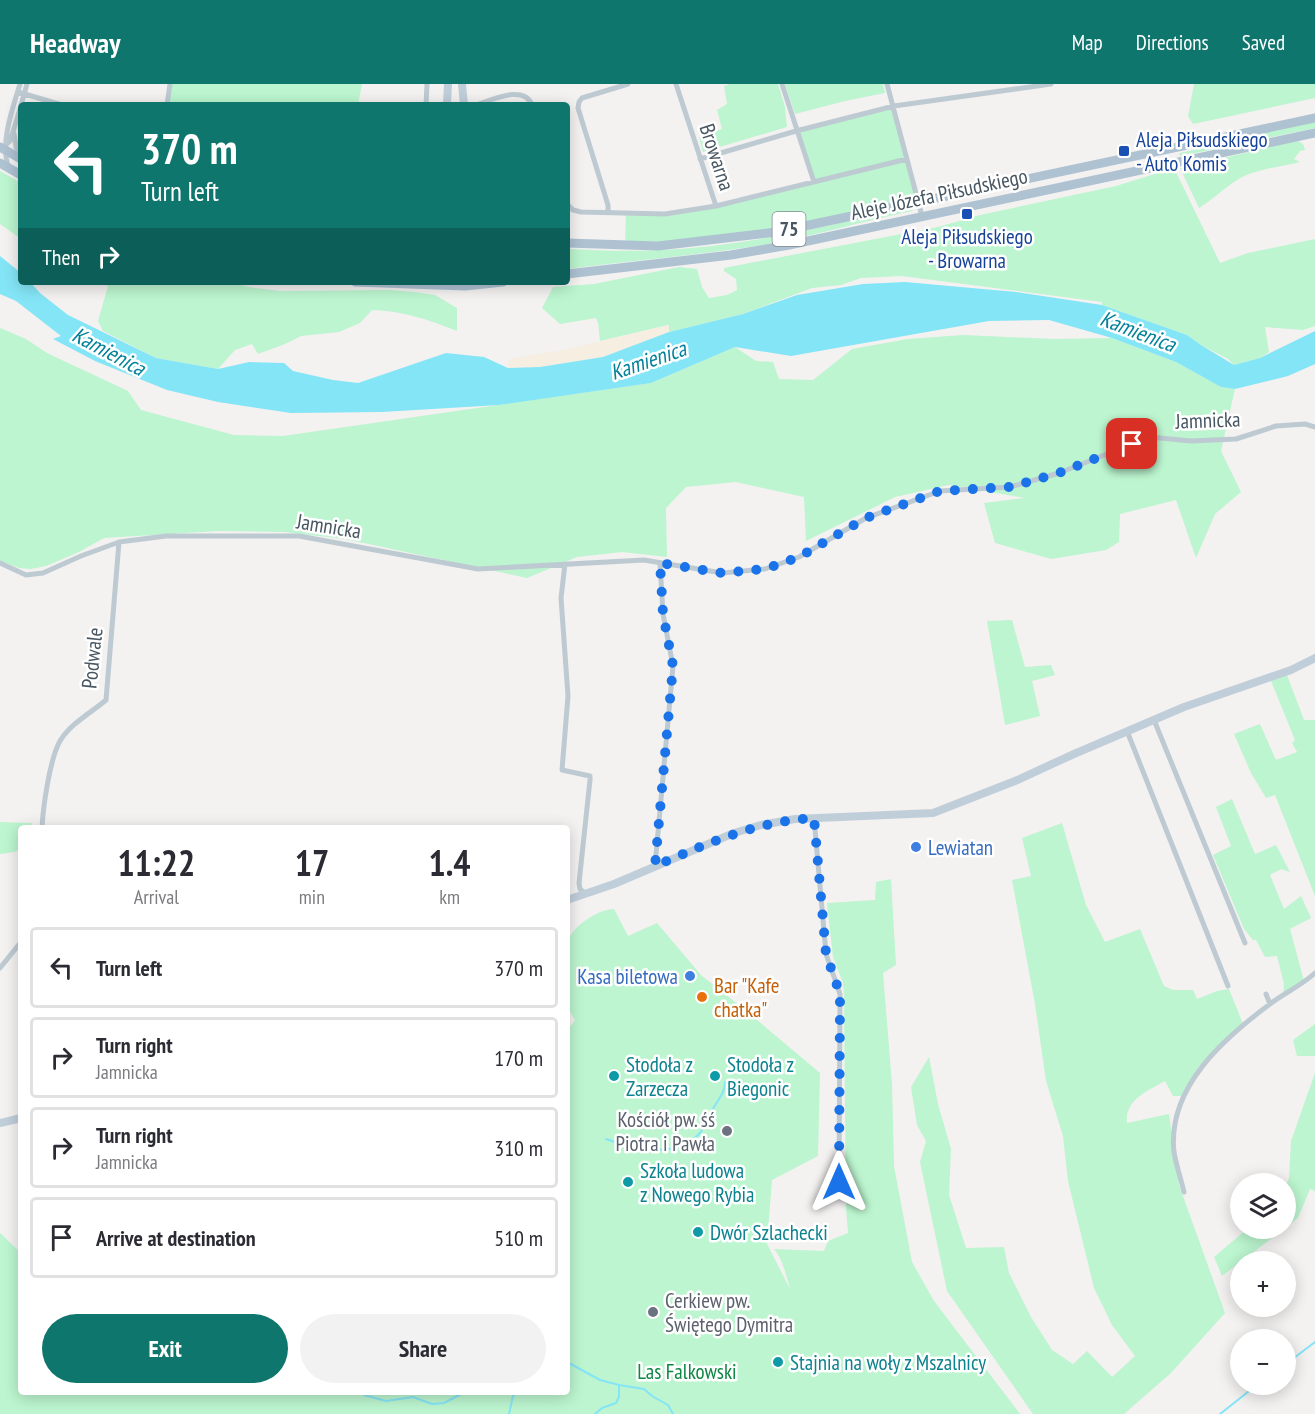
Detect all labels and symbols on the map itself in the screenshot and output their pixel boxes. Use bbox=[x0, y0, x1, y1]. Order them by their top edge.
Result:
street label: Browarna bbox=[694, 120, 740, 194]
place label: Aleja Piłsudskiego - Auto Komis bbox=[1136, 126, 1268, 177]
marker: Aleja Piłsudskiego - Auto Komis bbox=[1117, 144, 1131, 158]
street label: Aleje Józefa Piłsudskiego bbox=[848, 162, 1030, 226]
marker: Aleja Piłsudskiego - Browarna bbox=[960, 207, 974, 221]
road number: 75 bbox=[772, 212, 806, 246]
place label: Aleja Piłsudskiego - Browarna bbox=[901, 223, 1033, 274]
water label: Kamienica bbox=[1096, 304, 1181, 359]
water label: Kamienica bbox=[68, 320, 151, 382]
water label: Kamienica bbox=[606, 334, 691, 386]
street label: Jamnicka bbox=[1174, 405, 1241, 435]
pin bbox=[1106, 418, 1157, 469]
street label: Jamnicka bbox=[294, 507, 363, 544]
street label: Podwale bbox=[75, 626, 109, 690]
place label: Lewiatan bbox=[928, 834, 993, 861]
marker: Lewiatan bbox=[909, 840, 923, 854]
place label: Kasa biletowa bbox=[577, 963, 678, 990]
marker: Kasa biletowa bbox=[683, 969, 697, 983]
place label: Bar "Kafe chatka" bbox=[714, 972, 780, 1023]
marker: Bar "Kafe chatka" bbox=[695, 990, 709, 1004]
place label: Stodoła z Zarzecza bbox=[626, 1051, 693, 1102]
place label: Stodoła z Biegonic bbox=[727, 1051, 794, 1102]
marker: Stodoła z Zarzecza bbox=[607, 1069, 621, 1083]
marker: Stodoła z Biegonic bbox=[708, 1069, 722, 1083]
place label: Kościół pw. śś Piotra i Pawła bbox=[616, 1106, 715, 1157]
marker: Kościół pw. śś Piotra i Pawła bbox=[720, 1124, 734, 1138]
position arrow bbox=[807, 1150, 871, 1214]
place label: Szkoła ludowa z Nowego Rybia bbox=[640, 1157, 755, 1208]
marker: Szkoła ludowa z Nowego Rybia bbox=[621, 1175, 635, 1189]
place label: Dwór Szlachecki bbox=[710, 1219, 828, 1246]
marker: Dwór Szlachecki bbox=[691, 1225, 705, 1239]
place label: Cerkiew pw. Świętego Dymitra bbox=[665, 1287, 793, 1338]
marker: Cerkiew pw. Świętego Dymitra bbox=[646, 1305, 660, 1319]
place label: Stajnia na woły z Mszalnicy bbox=[790, 1349, 986, 1376]
marker: Stajnia na woły z Mszalnicy bbox=[771, 1355, 785, 1369]
park label: Las Falkowski bbox=[637, 1358, 737, 1385]

